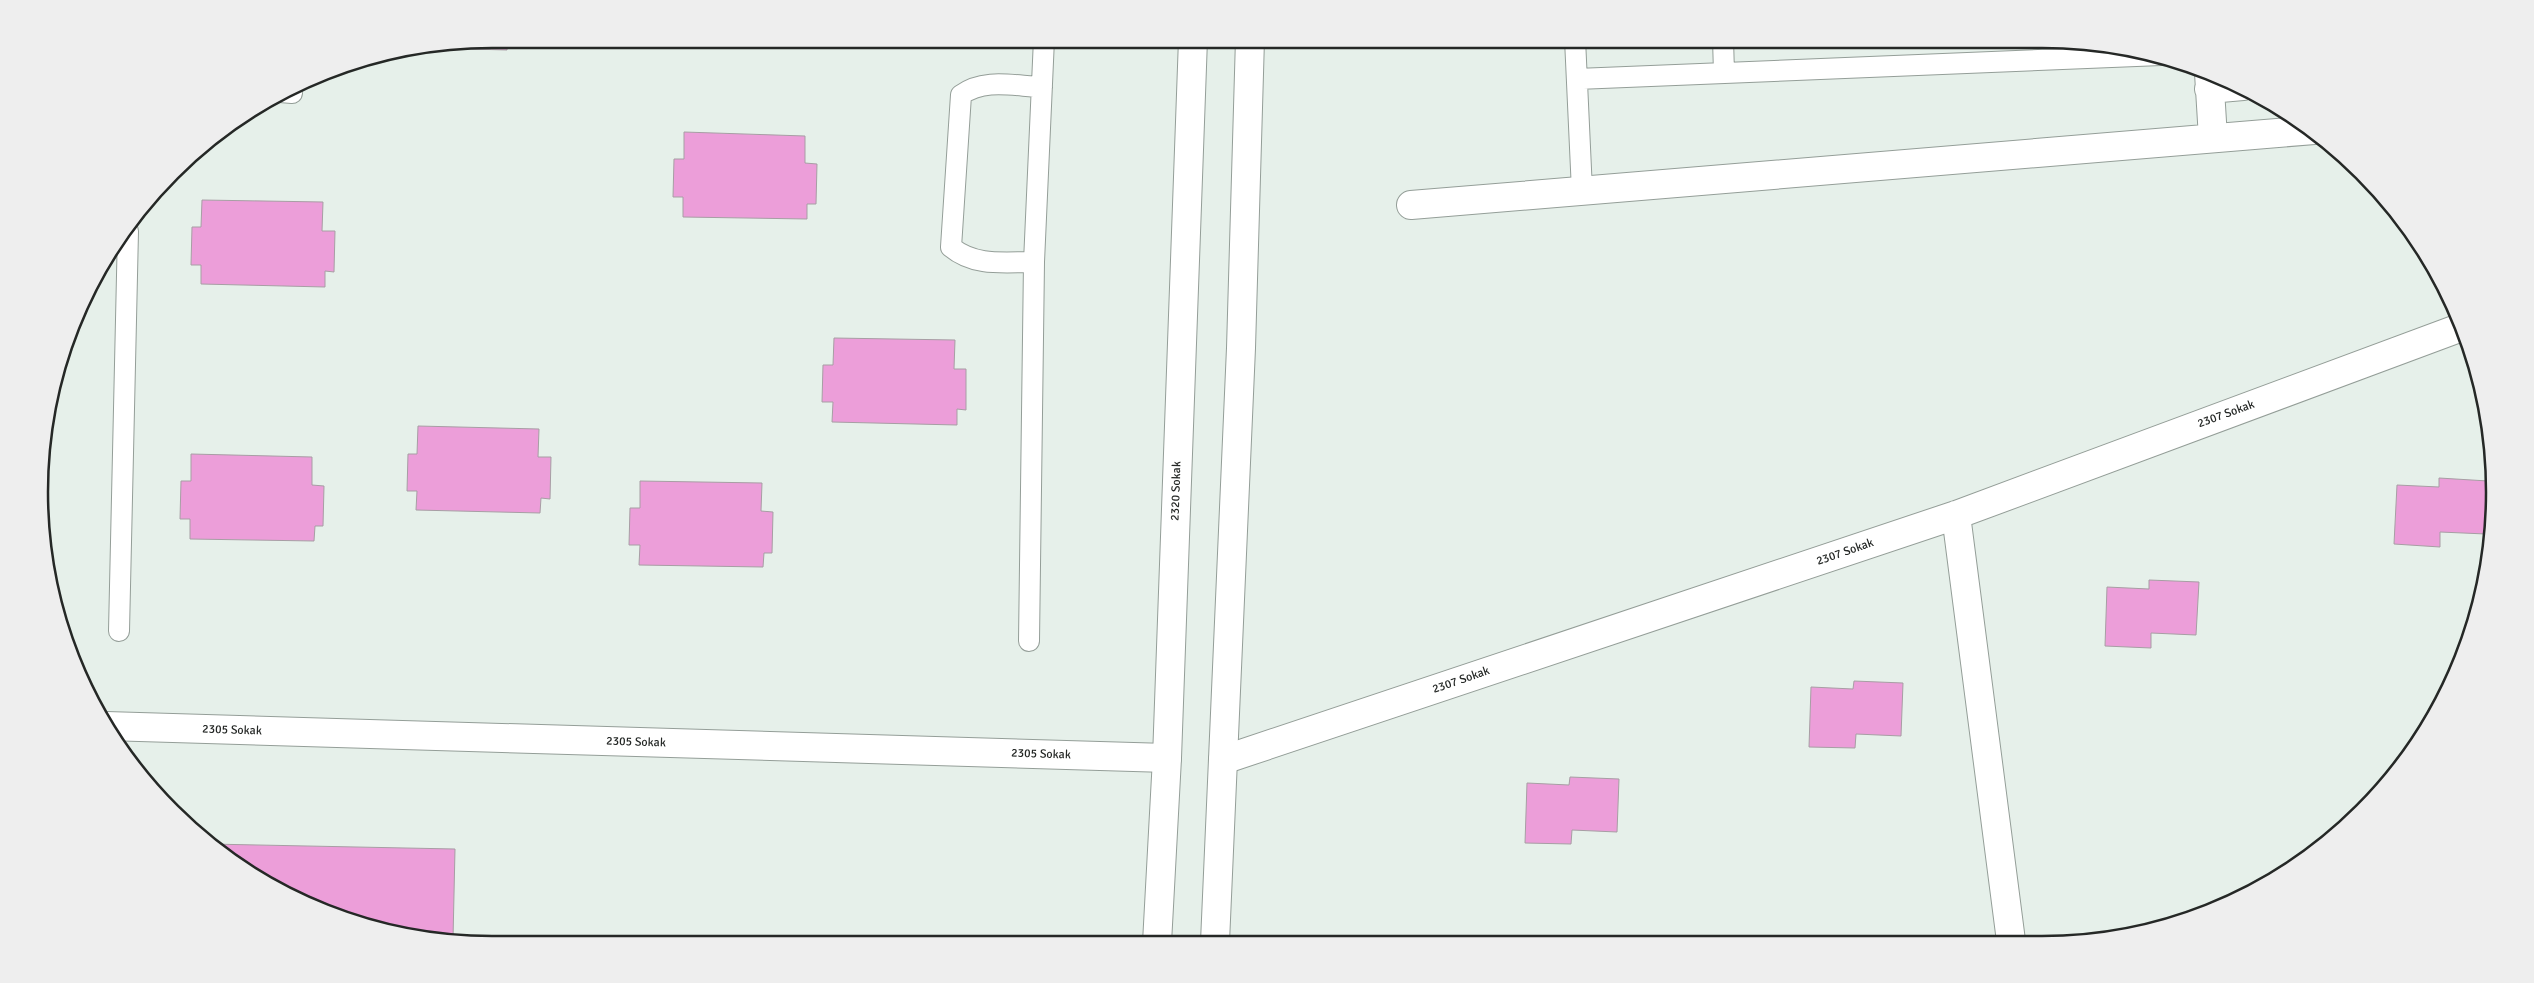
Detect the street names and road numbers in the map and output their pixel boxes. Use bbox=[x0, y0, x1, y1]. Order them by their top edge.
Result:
street label: 2307 Sokak bbox=[2195, 397, 2257, 431]
street label: 2320 Sokak bbox=[1167, 461, 1185, 521]
street label: 2307 Sokak bbox=[1814, 535, 1876, 569]
street label: 2307 Sokak bbox=[1430, 663, 1492, 697]
street label: 2305 Sokak bbox=[202, 721, 262, 739]
street label: 2305 Sokak bbox=[606, 733, 666, 751]
street label: 2305 Sokak bbox=[1011, 745, 1071, 763]

